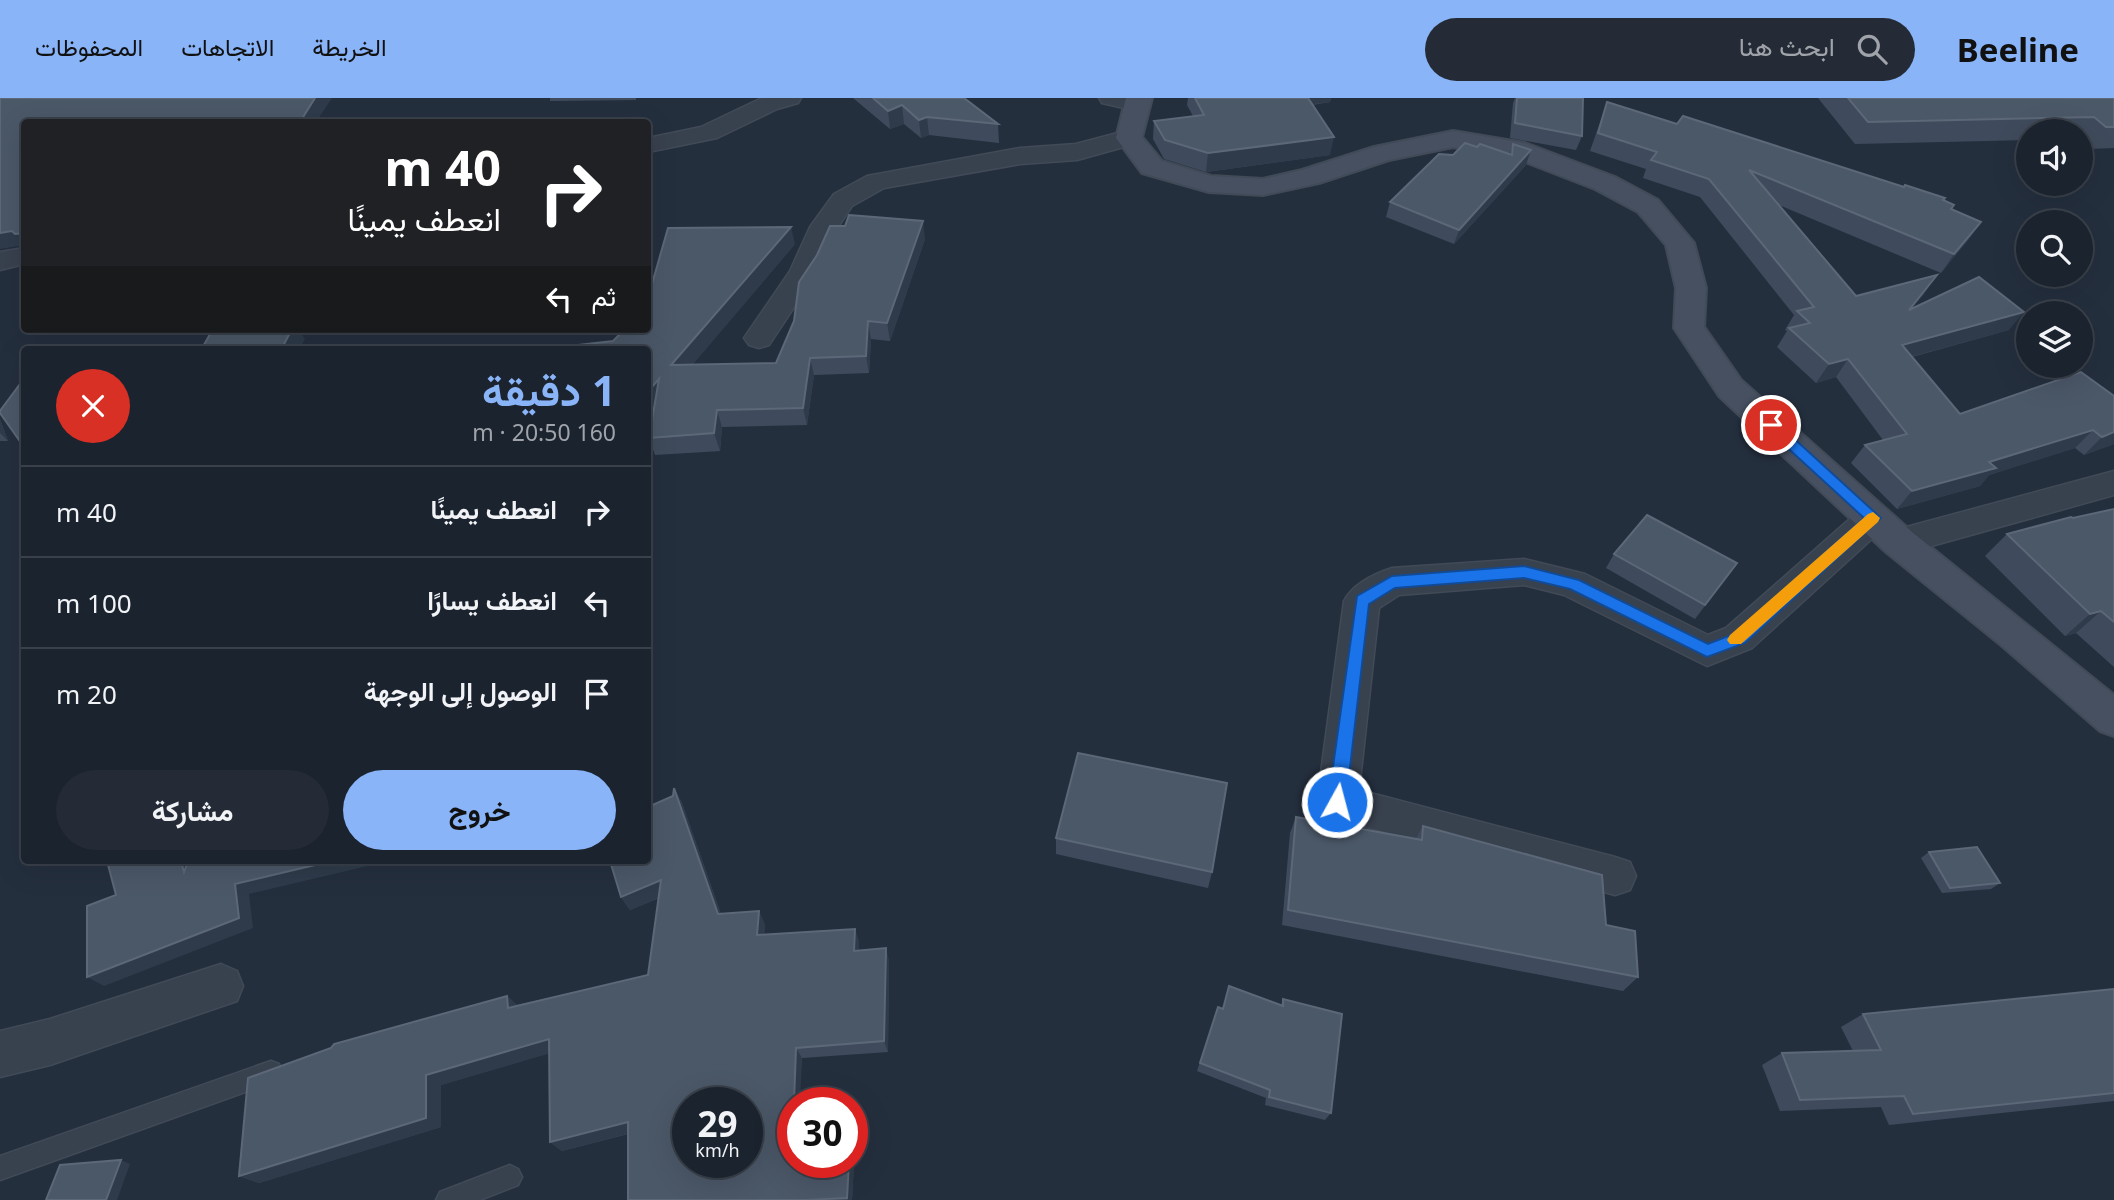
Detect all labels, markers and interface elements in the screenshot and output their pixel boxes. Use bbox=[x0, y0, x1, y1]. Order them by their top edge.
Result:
search box bbox=[1425, 18, 1915, 81]
text: Beeline bbox=[1957, 27, 2079, 72]
text: ابحث هنا bbox=[1739, 28, 1835, 64]
text: المحفوظات bbox=[35, 30, 143, 63]
text: الاتجاهات bbox=[181, 30, 274, 63]
text: الخريطة bbox=[312, 30, 387, 63]
icon: search bbox=[1853, 30, 1891, 68]
map controls bbox=[2016, 119, 2093, 378]
button: sound bbox=[2016, 119, 2093, 196]
text: 40 m bbox=[384, 134, 501, 200]
icon: right bbox=[525, 147, 616, 238]
text: انعطف يمينًا bbox=[347, 197, 501, 240]
button: search bbox=[2016, 210, 2093, 287]
text: ثم bbox=[592, 278, 616, 314]
icon: left bbox=[540, 280, 578, 318]
button: layers bbox=[2016, 301, 2093, 378]
text: 1 دقيقة bbox=[482, 361, 616, 418]
button: close bbox=[56, 369, 130, 443]
pin bbox=[1741, 395, 1801, 455]
icon: arrive bbox=[1752, 406, 1790, 444]
text: 160 m · 20:50 bbox=[472, 416, 616, 448]
text: انعطف يمينًا bbox=[430, 491, 557, 527]
icon: right bbox=[578, 493, 616, 531]
text: 40 m bbox=[56, 494, 117, 530]
text: انعطف يسارًا bbox=[427, 582, 557, 618]
icon: left bbox=[578, 584, 616, 622]
text: 100 m bbox=[56, 585, 132, 621]
text: الوصول إلى الوجهة bbox=[364, 673, 557, 709]
icon: arrive bbox=[578, 675, 616, 713]
text: 20 m bbox=[56, 676, 117, 712]
position arrow bbox=[1300, 765, 1374, 839]
button: مشاركة bbox=[56, 770, 329, 850]
button: خروج bbox=[343, 770, 616, 850]
speed limit sign: 30 bbox=[777, 1087, 868, 1178]
text: 29 bbox=[697, 1100, 738, 1147]
text: km/h bbox=[695, 1138, 740, 1162]

